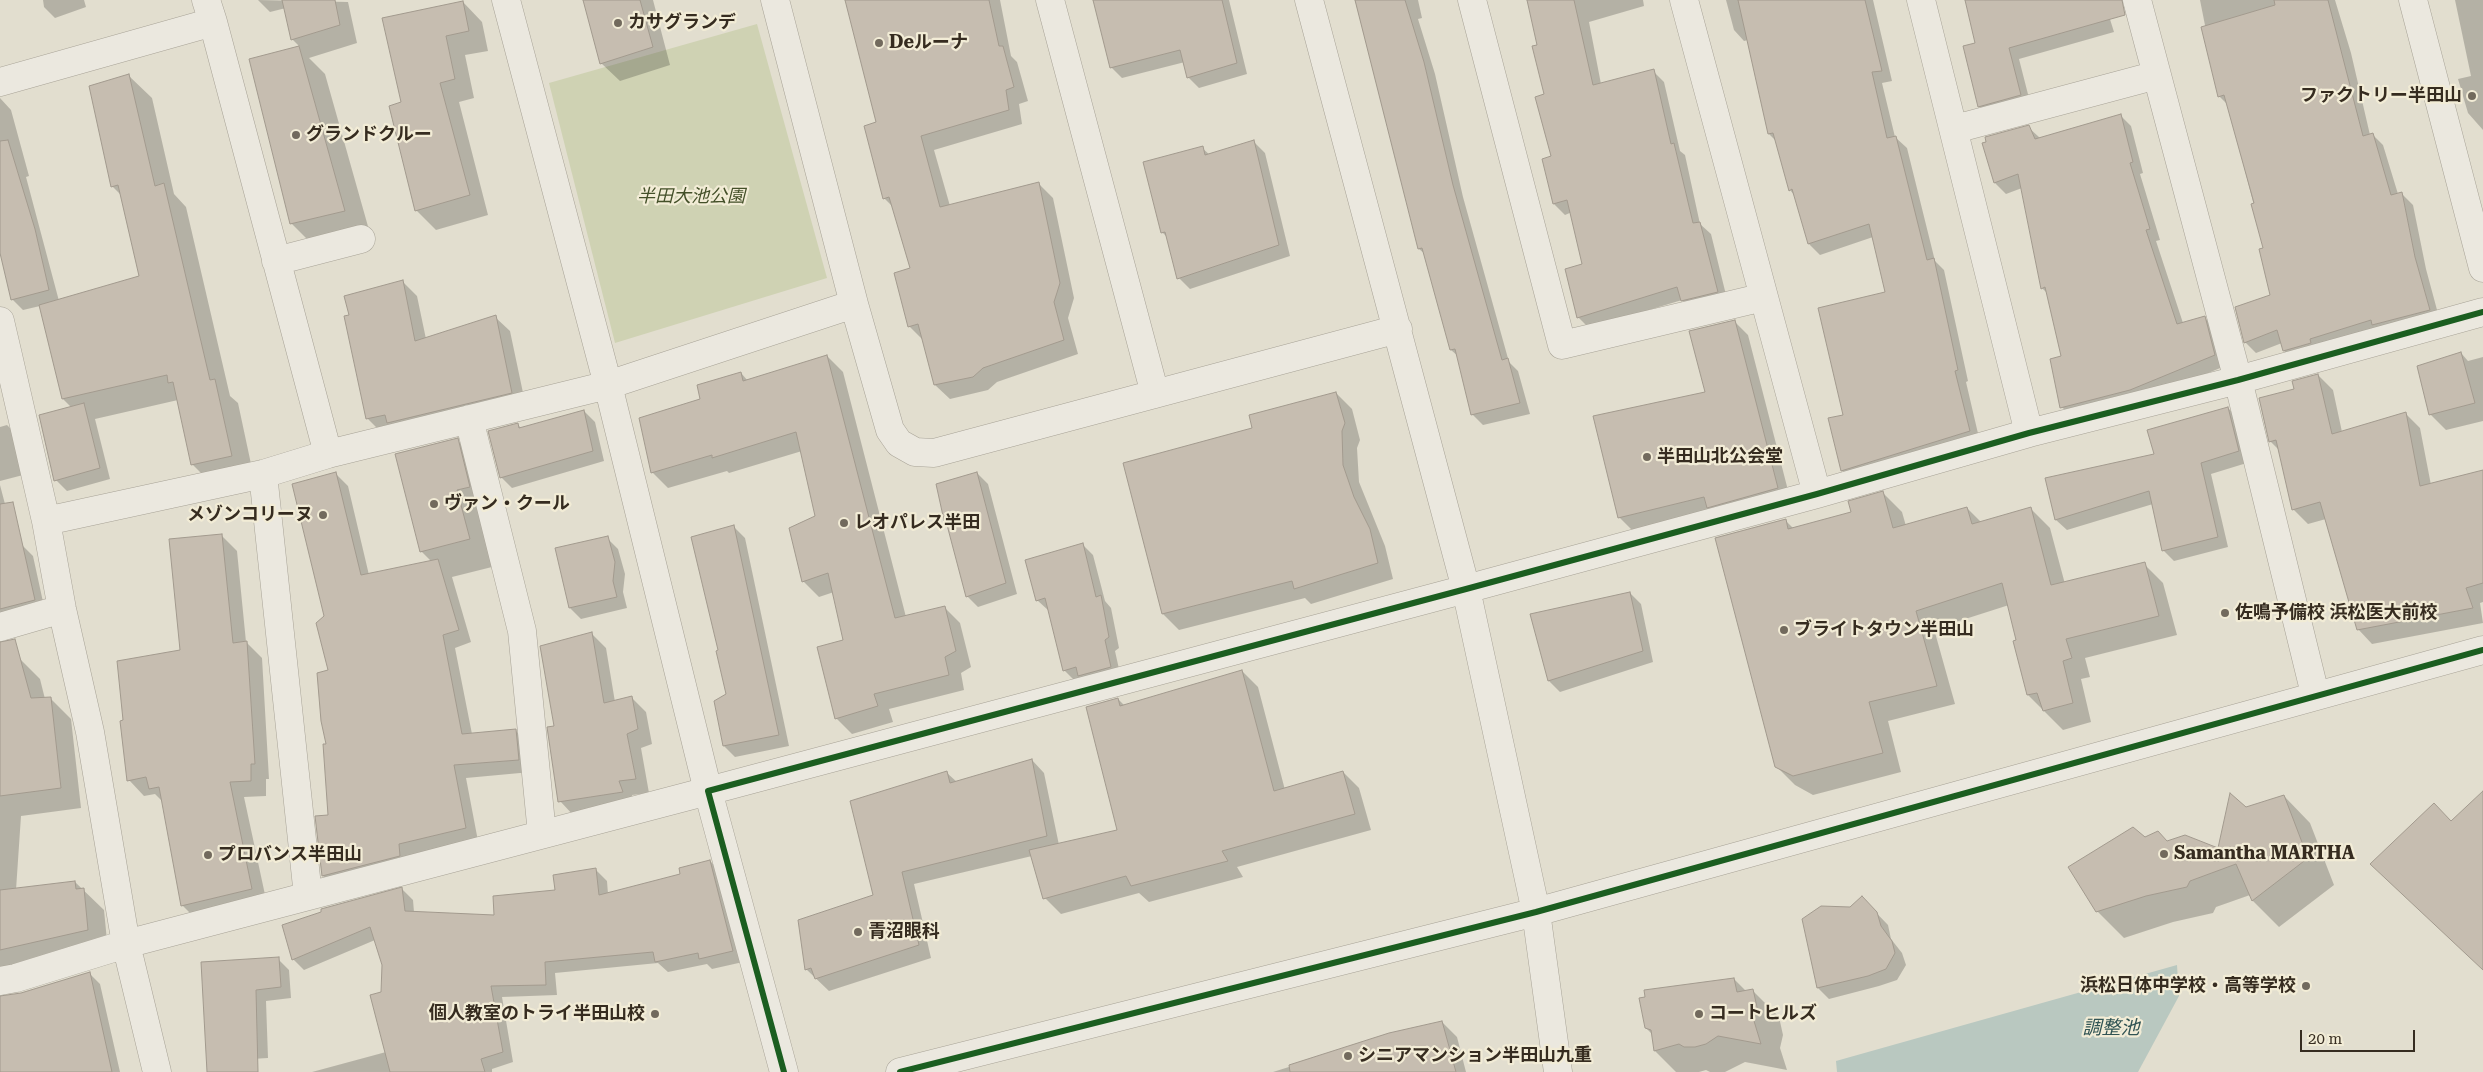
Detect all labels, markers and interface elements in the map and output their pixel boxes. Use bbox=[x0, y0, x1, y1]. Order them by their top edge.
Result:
place label: カサグランデ bbox=[628, 12, 736, 34]
marker: カサグランデ bbox=[612, 17, 624, 29]
place label: Deルーナ bbox=[889, 32, 968, 54]
marker: Deルーナ bbox=[873, 37, 885, 49]
place label: ファクトリー半田山 bbox=[2300, 85, 2462, 107]
marker: ファクトリー半田山 bbox=[2466, 90, 2478, 102]
place label: グランドクルー bbox=[306, 124, 432, 146]
marker: グランドクルー bbox=[290, 129, 302, 141]
park label: 半田大池公園 bbox=[637, 186, 745, 208]
place label: 半田山北公会堂 bbox=[1657, 446, 1783, 468]
marker: 半田山北公会堂 bbox=[1641, 451, 1653, 463]
place label: ヴァン・クール bbox=[444, 493, 570, 515]
marker: ヴァン・クール bbox=[428, 498, 440, 510]
place label: メゾンコリーヌ bbox=[187, 504, 313, 526]
marker: メゾンコリーヌ bbox=[317, 509, 329, 521]
place label: レオパレス半田 bbox=[854, 512, 980, 534]
marker: レオパレス半田 bbox=[838, 517, 850, 529]
place label: 佐鳴予備校 浜松医大前校 bbox=[2235, 602, 2438, 624]
marker: 佐鳴予備校 浜松医大前校 bbox=[2219, 607, 2231, 619]
place label: ブライトタウン半田山 bbox=[1794, 619, 1974, 641]
marker: ブライトタウン半田山 bbox=[1778, 624, 1790, 636]
place label: Samantha MARTHA bbox=[2174, 843, 2355, 865]
place label: プロバンス半田山 bbox=[218, 844, 362, 866]
marker: Samantha MARTHA bbox=[2158, 848, 2170, 860]
marker: プロバンス半田山 bbox=[202, 849, 214, 861]
place label: 青沼眼科 bbox=[868, 921, 940, 943]
marker: 青沼眼科 bbox=[852, 926, 864, 938]
place label: 浜松日体中学校・高等学校 bbox=[2080, 975, 2296, 997]
marker: 浜松日体中学校・高等学校 bbox=[2300, 980, 2312, 992]
place label: 個人教室のトライ半田山校 bbox=[429, 1003, 645, 1025]
place label: コートヒルズ bbox=[1709, 1003, 1817, 1025]
marker: 個人教室のトライ半田山校 bbox=[649, 1008, 661, 1020]
marker: コートヒルズ bbox=[1693, 1008, 1705, 1020]
water label: 調整池 bbox=[2083, 1017, 2139, 1039]
scale bar bbox=[2303, 1020, 2418, 1052]
text: 20 m bbox=[2308, 1030, 2342, 1048]
place label: シニアマンション半田山九重 bbox=[1358, 1045, 1592, 1067]
marker: シニアマンション半田山九重 bbox=[1342, 1050, 1354, 1062]

